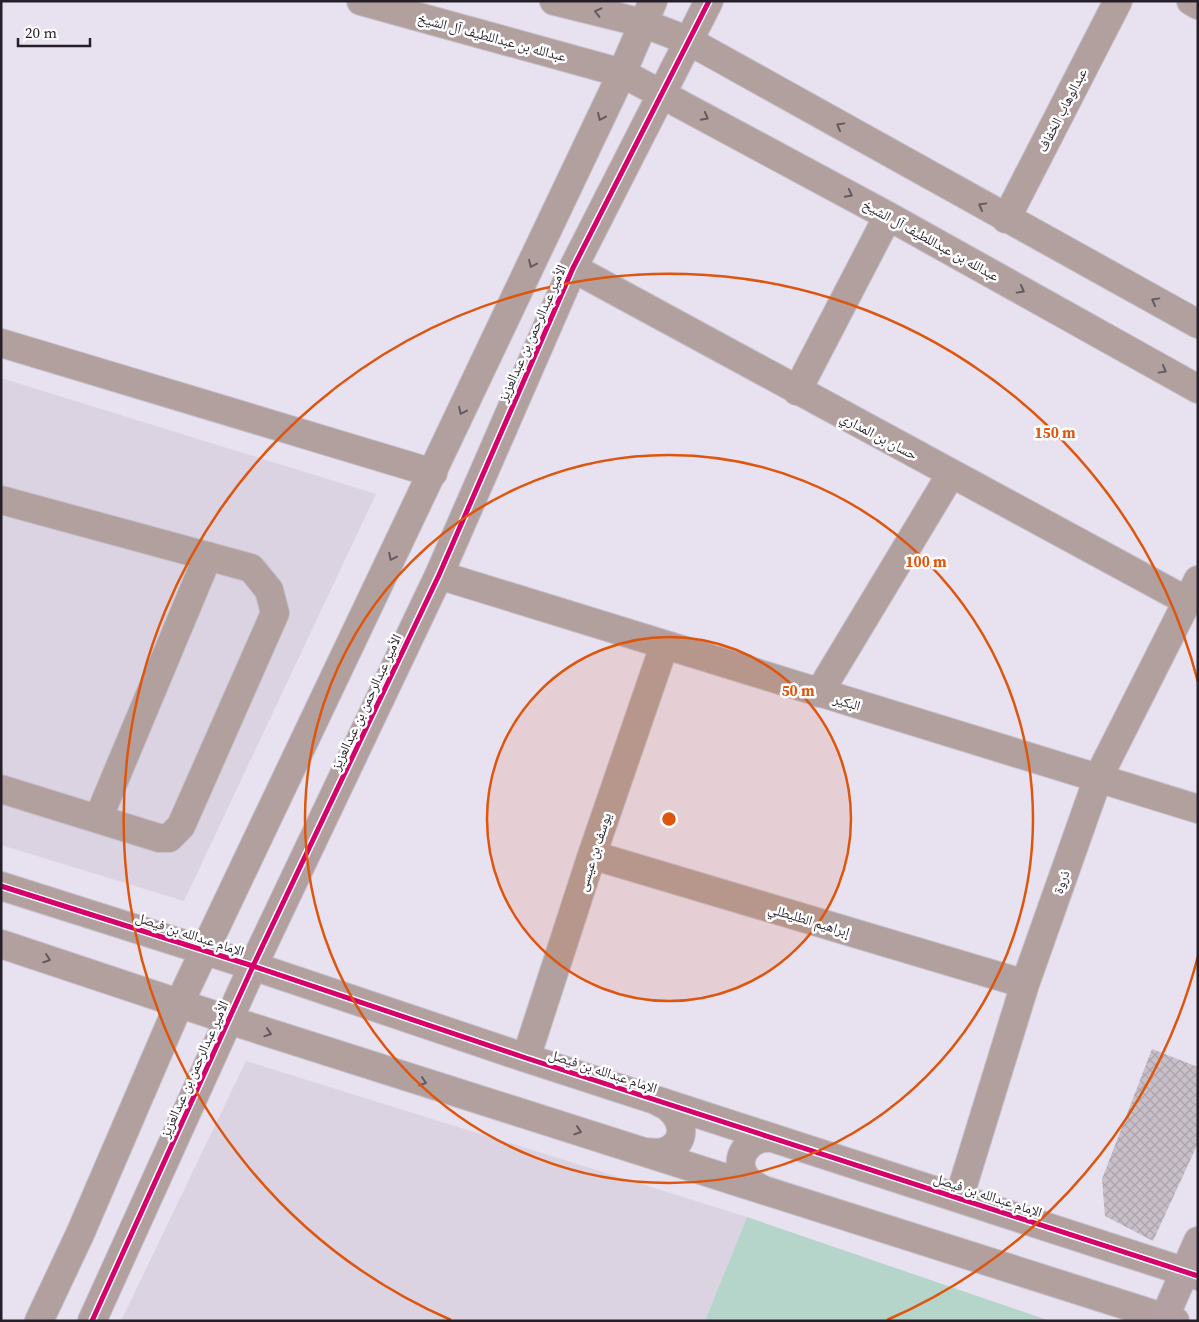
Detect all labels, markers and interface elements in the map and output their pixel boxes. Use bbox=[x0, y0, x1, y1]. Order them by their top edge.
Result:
street label: عبدالله بن عبداللطيف آل الشيخ bbox=[415, 7, 569, 67]
one-way arrow bbox=[594, 7, 603, 18]
scale bar bbox=[18, 15, 90, 47]
text: 20 m bbox=[25, 22, 57, 43]
street label: عبدالوهاب الخفاف bbox=[1032, 65, 1092, 155]
one-way arrow bbox=[700, 111, 709, 121]
one-way arrow bbox=[597, 112, 608, 121]
one-way arrow bbox=[837, 122, 846, 132]
one-way arrow bbox=[843, 188, 852, 198]
street label: عبدالله بن عبداللطيف آل الشيخ bbox=[859, 194, 1003, 286]
one-way arrow bbox=[978, 202, 987, 212]
one-way arrow bbox=[528, 259, 538, 268]
street label: الأمير عبدالرحمن بن عبدالعزيز bbox=[492, 261, 571, 406]
one-way arrow bbox=[1016, 284, 1025, 294]
one-way arrow bbox=[1152, 297, 1161, 307]
one-way arrow bbox=[1158, 364, 1167, 374]
one-way arrow bbox=[458, 406, 468, 415]
street label: حسان بن المداري bbox=[836, 407, 921, 466]
text: 150 m bbox=[1034, 422, 1076, 443]
text: 100 m bbox=[905, 551, 947, 572]
one-way arrow bbox=[388, 552, 398, 561]
street label: الأمير عبدالرحمن بن عبدالعزيز bbox=[325, 631, 406, 774]
text: 50 m bbox=[781, 680, 815, 701]
street label: البكير bbox=[830, 688, 863, 716]
street label: يوسف بن عيسى bbox=[572, 810, 616, 894]
centre of rings bbox=[660, 810, 678, 828]
street label: ذروة bbox=[1048, 867, 1074, 896]
street label: إبراهيم الطليطلي bbox=[765, 898, 852, 943]
street label: الإمام عبدالله بن فيصل bbox=[133, 907, 247, 961]
one-way arrow bbox=[43, 954, 51, 964]
street label: الأمير عبدالرحمن بن عبدالعزيز bbox=[154, 997, 233, 1142]
one-way arrow bbox=[263, 1027, 272, 1037]
street label: الإمام عبدالله بن فيصل bbox=[546, 1044, 660, 1098]
one-way arrow bbox=[418, 1076, 427, 1086]
one-way arrow bbox=[573, 1125, 582, 1135]
street label: الإمام عبدالله بن فيصل bbox=[931, 1168, 1045, 1222]

